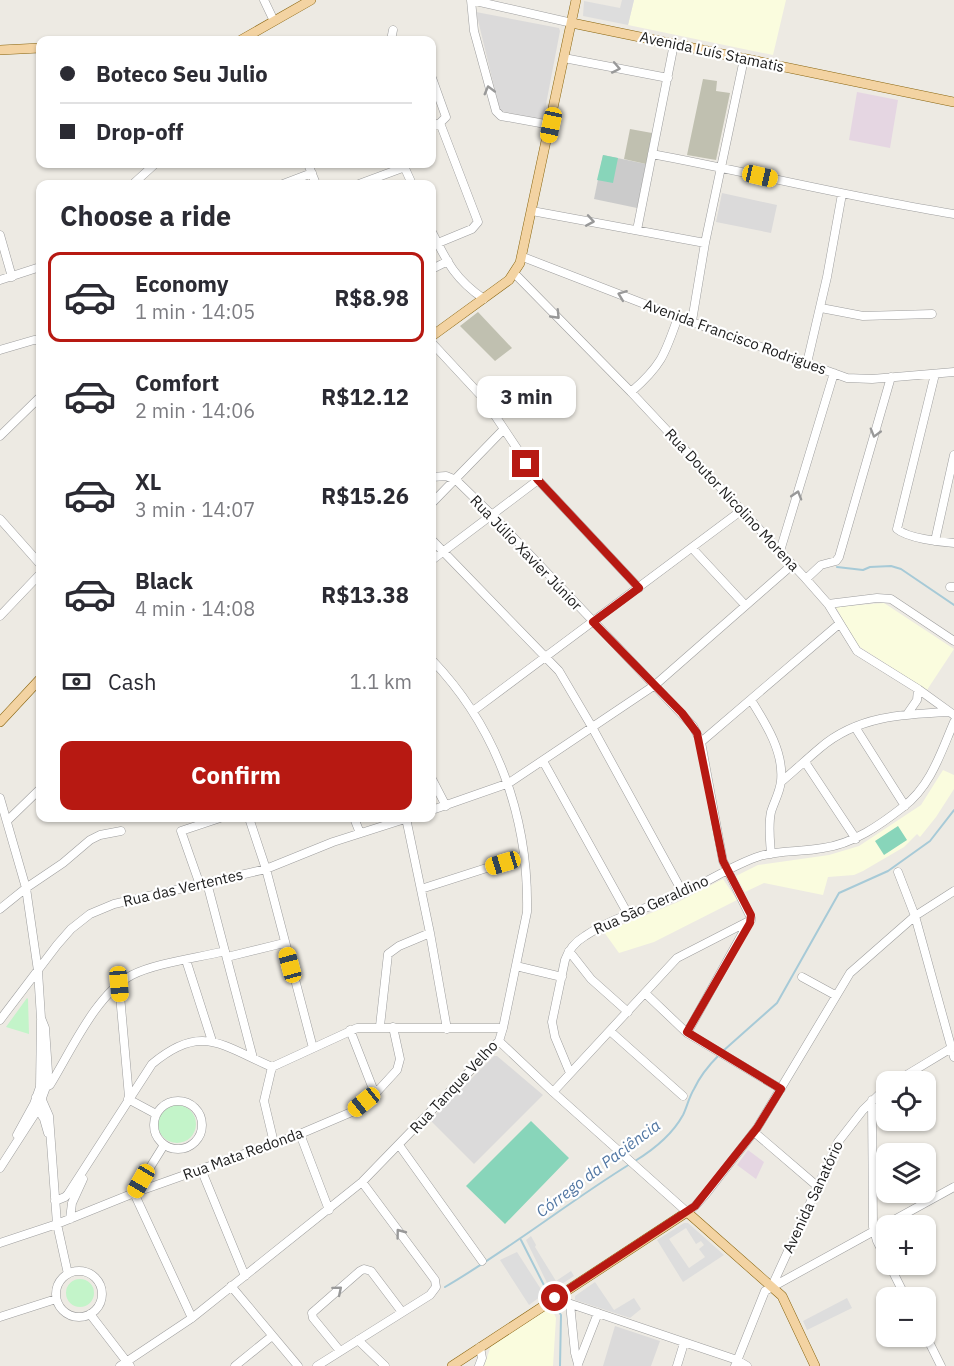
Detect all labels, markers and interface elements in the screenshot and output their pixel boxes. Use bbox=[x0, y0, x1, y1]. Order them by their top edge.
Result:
street label: Avenida Luís Stamatis bbox=[638, 27, 786, 76]
text: Boteco Seu Julio bbox=[96, 59, 268, 88]
one-way arrow bbox=[611, 61, 621, 74]
one-way arrow bbox=[484, 85, 497, 95]
car bbox=[538, 106, 564, 144]
text: Drop-off bbox=[96, 117, 183, 146]
car bbox=[740, 163, 780, 189]
text: Choose a ride bbox=[60, 198, 231, 233]
one-way arrow bbox=[585, 215, 594, 227]
text: Economy bbox=[135, 269, 229, 298]
icon: car bbox=[63, 270, 117, 324]
text: R$8.98 bbox=[335, 283, 409, 312]
one-way arrow bbox=[617, 290, 628, 302]
street label: Avenida Francisco Rodrigues bbox=[641, 295, 829, 378]
text: 1 min · 14:05 bbox=[135, 298, 255, 325]
one-way arrow bbox=[549, 308, 560, 319]
text: Comfort bbox=[135, 368, 219, 397]
icon: car bbox=[63, 369, 117, 423]
callout: 3 min bbox=[476, 377, 576, 419]
text: R$12.12 bbox=[321, 382, 409, 411]
text: 3 min bbox=[500, 383, 553, 410]
text: 2 min · 14:06 bbox=[135, 397, 255, 424]
street label: Rua Doutor Nicolino Morena bbox=[661, 424, 804, 575]
one-way arrow bbox=[870, 428, 883, 438]
route end bbox=[512, 450, 539, 477]
text: XL bbox=[135, 467, 161, 496]
icon: car bbox=[63, 468, 117, 522]
text: R$15.26 bbox=[321, 481, 409, 510]
one-way arrow bbox=[790, 490, 802, 501]
street label: Rua Júlio Xavier Júnior bbox=[466, 491, 587, 615]
text: 3 min · 14:07 bbox=[135, 496, 255, 523]
text: Black bbox=[135, 566, 193, 595]
icon: car bbox=[63, 567, 117, 621]
text: R$13.38 bbox=[321, 580, 409, 609]
text: 4 min · 14:08 bbox=[135, 595, 255, 622]
icon: cash bbox=[60, 665, 93, 698]
text: Cash bbox=[108, 667, 157, 696]
text: 1.1 km bbox=[350, 668, 412, 695]
button: Confirm bbox=[60, 741, 412, 810]
car bbox=[483, 849, 523, 877]
street label: Rua das Vertentes bbox=[121, 864, 245, 911]
street label: Rua São Geraldino bbox=[590, 871, 711, 938]
car bbox=[277, 945, 303, 985]
car bbox=[108, 965, 130, 1003]
street label: Rua Tanque Velho bbox=[406, 1036, 502, 1137]
map controls bbox=[876, 1071, 936, 1347]
button: locate bbox=[876, 1071, 936, 1131]
car bbox=[344, 1084, 384, 1120]
water label: Córrego da Paciência bbox=[532, 1115, 664, 1221]
street label: Rua Mata Redonda bbox=[180, 1123, 306, 1184]
street label: Avenida Sanatório bbox=[778, 1138, 847, 1256]
button: layers bbox=[876, 1143, 936, 1203]
car bbox=[124, 1161, 158, 1201]
button: + bbox=[876, 1215, 936, 1275]
one-way arrow bbox=[396, 1229, 407, 1240]
route start bbox=[541, 1284, 568, 1311]
one-way arrow bbox=[331, 1286, 342, 1297]
button: − bbox=[876, 1287, 936, 1347]

